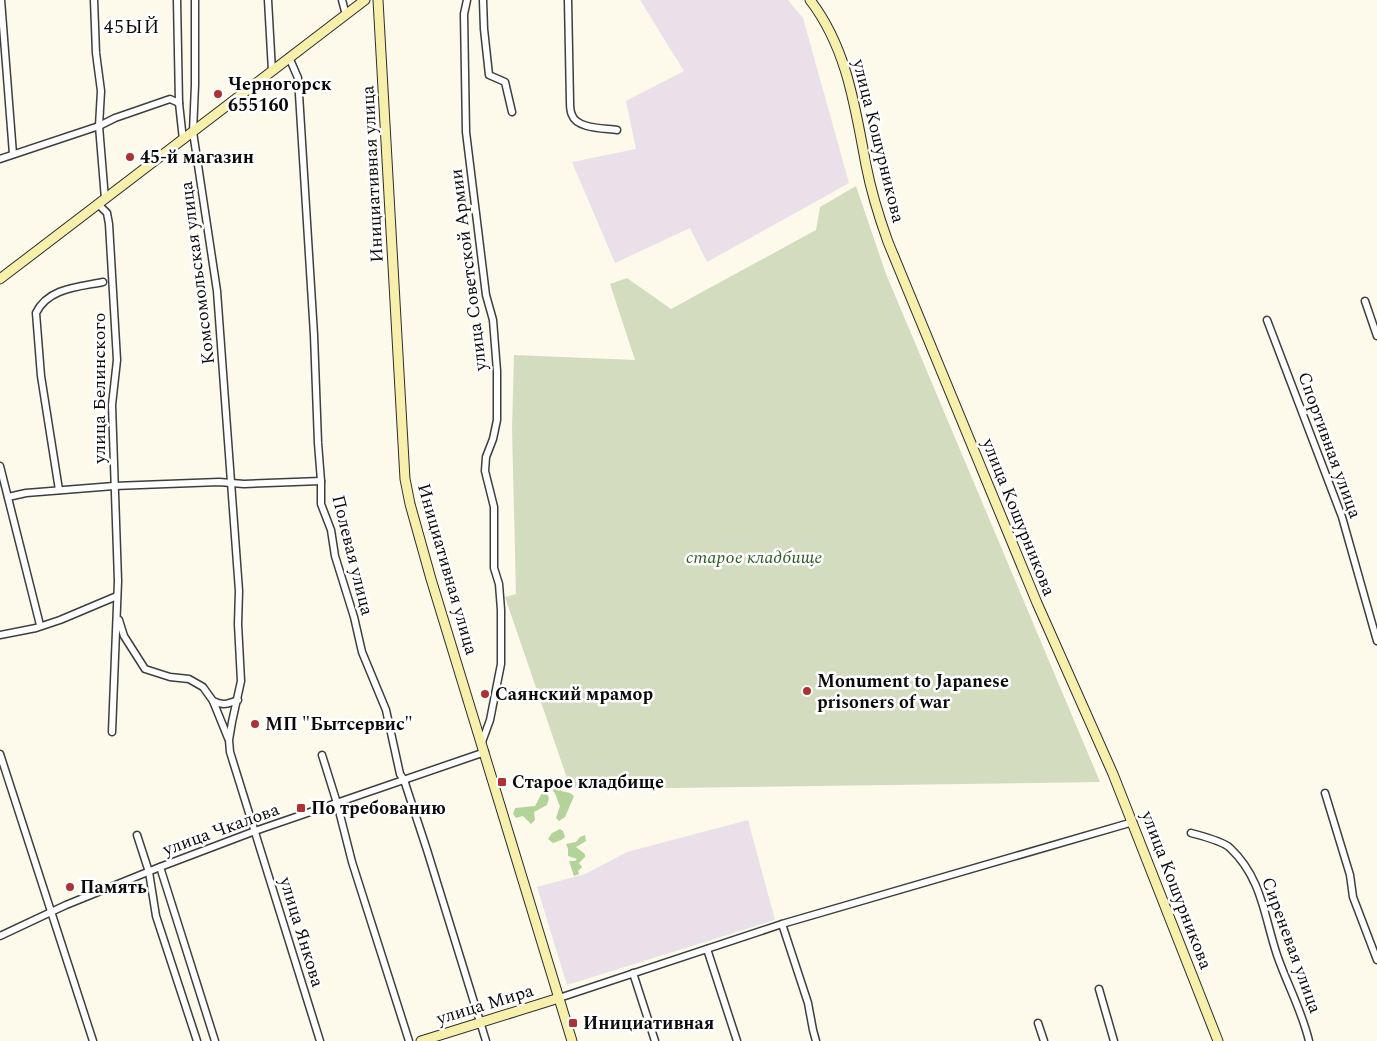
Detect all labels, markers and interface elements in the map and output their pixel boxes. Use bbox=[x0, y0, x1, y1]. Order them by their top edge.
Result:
district label: 45ЫЙ bbox=[104, 13, 160, 42]
street label: улица Кошурникова bbox=[845, 55, 912, 226]
place label: Черногорск 655160 bbox=[228, 71, 332, 119]
street label: Инициативная улица bbox=[354, 85, 391, 263]
marker: Черногорск 655160 bbox=[212, 88, 224, 100]
place label: 45-й магазин bbox=[140, 144, 254, 171]
marker: 45-й магазин bbox=[124, 151, 136, 163]
street label: улица Советской Армии bbox=[443, 167, 494, 374]
street label: Комсомольская улица bbox=[173, 180, 222, 366]
street label: улица Белинского bbox=[86, 313, 113, 464]
street label: Спортивная улица bbox=[1290, 368, 1369, 522]
street label: улица Кошурникова bbox=[974, 433, 1063, 600]
street label: Инициативная улица bbox=[410, 480, 485, 658]
street label: Полевая улица bbox=[325, 492, 381, 618]
park label: старое кладбище bbox=[686, 544, 822, 571]
place label: Monument to Japanese prisoners of war bbox=[817, 668, 1009, 716]
place label: Саянский мрамор bbox=[495, 681, 653, 708]
marker: Monument to Japanese prisoners of war bbox=[801, 685, 813, 697]
marker: Саянский мрамор bbox=[479, 688, 491, 700]
place label: МП "Бытсервис" bbox=[265, 711, 413, 738]
marker: МП "Бытсервис" bbox=[249, 718, 261, 730]
place label: Старое кладбище bbox=[512, 769, 664, 796]
marker: Старое кладбище bbox=[496, 776, 508, 788]
place label: По требованию bbox=[311, 795, 446, 822]
street label: улица Чкалова bbox=[158, 796, 284, 863]
marker: По требованию bbox=[295, 802, 307, 814]
street label: улица Кошурникова bbox=[1133, 806, 1219, 974]
street label: улица Янкова bbox=[272, 873, 331, 991]
street label: Сиреневая улица bbox=[1254, 873, 1329, 1017]
place label: Память bbox=[80, 874, 147, 901]
marker: Память bbox=[64, 881, 76, 893]
street label: улица Мира bbox=[432, 977, 537, 1032]
place label: Инициативная bbox=[583, 1010, 715, 1037]
marker: Инициативная bbox=[567, 1017, 579, 1029]

